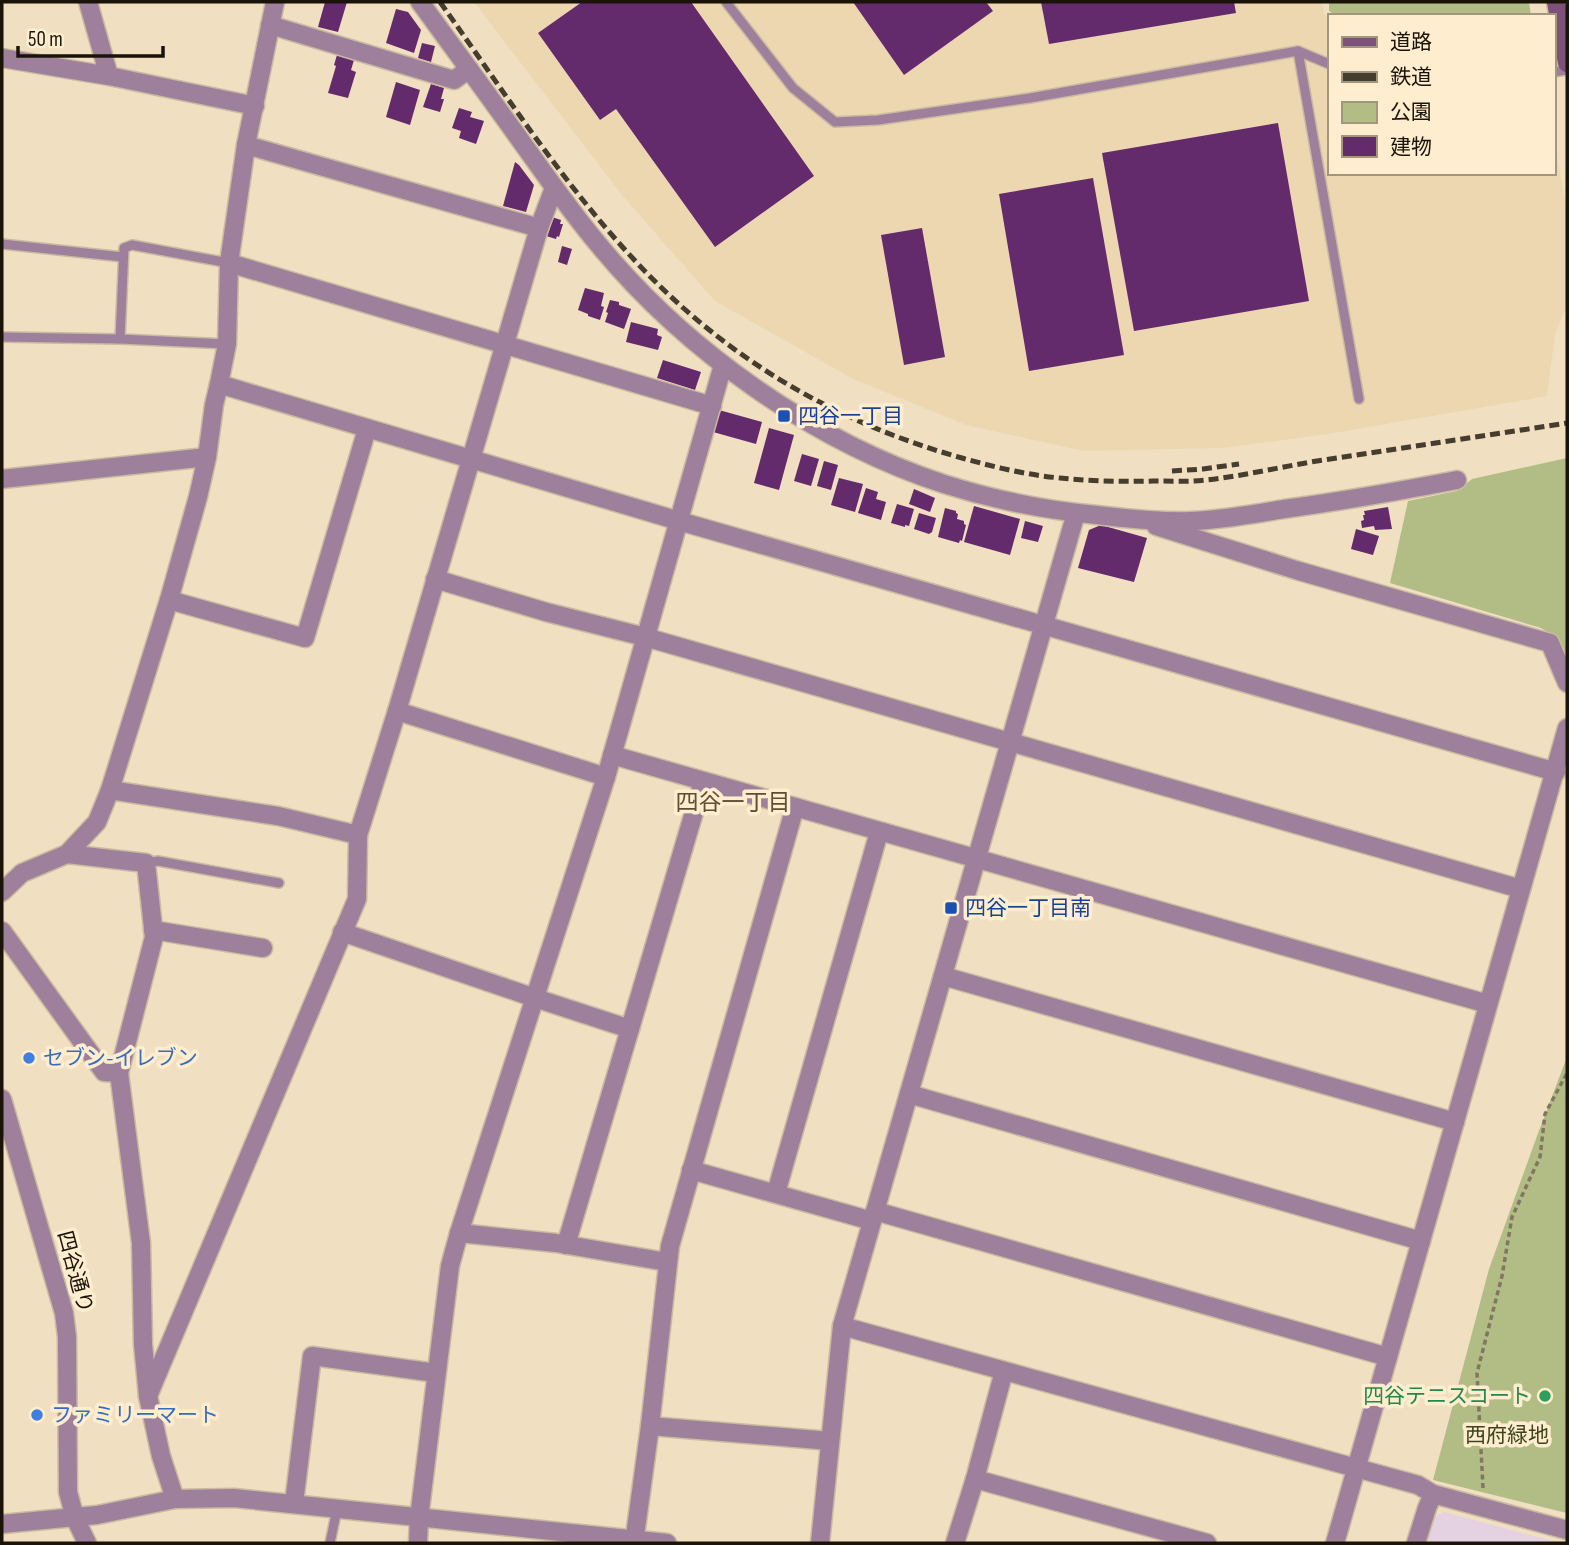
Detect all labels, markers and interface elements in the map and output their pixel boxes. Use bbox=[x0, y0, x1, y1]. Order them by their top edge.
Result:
scale bar bbox=[18, 14, 163, 58]
legend bbox=[1328, 14, 1555, 175]
text: 50 m bbox=[28, 27, 63, 52]
text: 道路 bbox=[1390, 30, 1432, 55]
text: 鉄道 bbox=[1390, 65, 1432, 90]
text: 公園 bbox=[1390, 100, 1432, 125]
text: 建物 bbox=[1390, 135, 1432, 160]
place label: 四谷一丁目 bbox=[798, 404, 903, 429]
marker: 四谷一丁目 bbox=[776, 408, 792, 424]
district label: 四谷一丁目 bbox=[676, 789, 791, 817]
place label: 四谷一丁目南 bbox=[965, 896, 1091, 921]
marker: 四谷一丁目南 bbox=[943, 900, 959, 916]
place label: セブン-イレブン bbox=[43, 1046, 198, 1071]
marker: セブン-イレブン bbox=[21, 1050, 37, 1066]
street label: 四谷通り bbox=[52, 1228, 98, 1316]
place label: 四谷テニスコート bbox=[1363, 1384, 1531, 1409]
marker: 四谷テニスコート bbox=[1537, 1388, 1553, 1404]
place label: ファミリーマート bbox=[51, 1403, 219, 1428]
marker: ファミリーマート bbox=[29, 1407, 45, 1423]
park label: 西府緑地 bbox=[1465, 1423, 1549, 1448]

